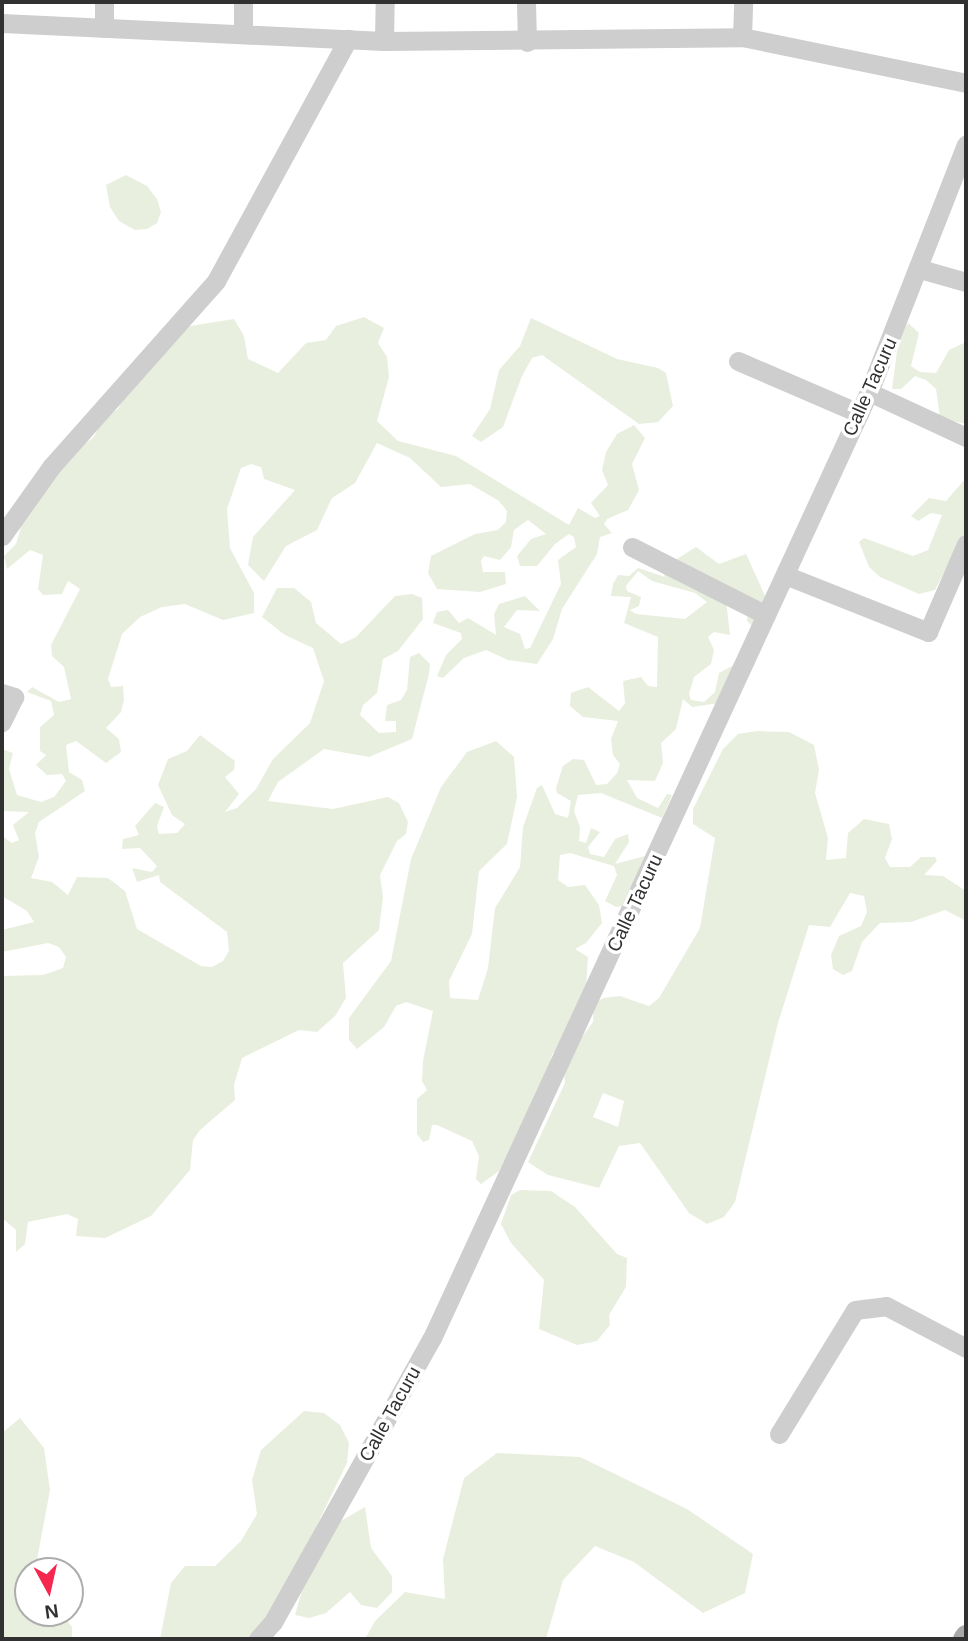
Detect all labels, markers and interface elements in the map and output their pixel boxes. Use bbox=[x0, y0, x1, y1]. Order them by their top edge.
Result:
street label: Calle Tacuru bbox=[838, 334, 902, 440]
street label: Calle Tacuru bbox=[602, 850, 668, 956]
street label: Calle Tacuru bbox=[354, 1362, 426, 1466]
north arrow bbox=[14, 1557, 84, 1627]
text: N bbox=[43, 1600, 60, 1623]

